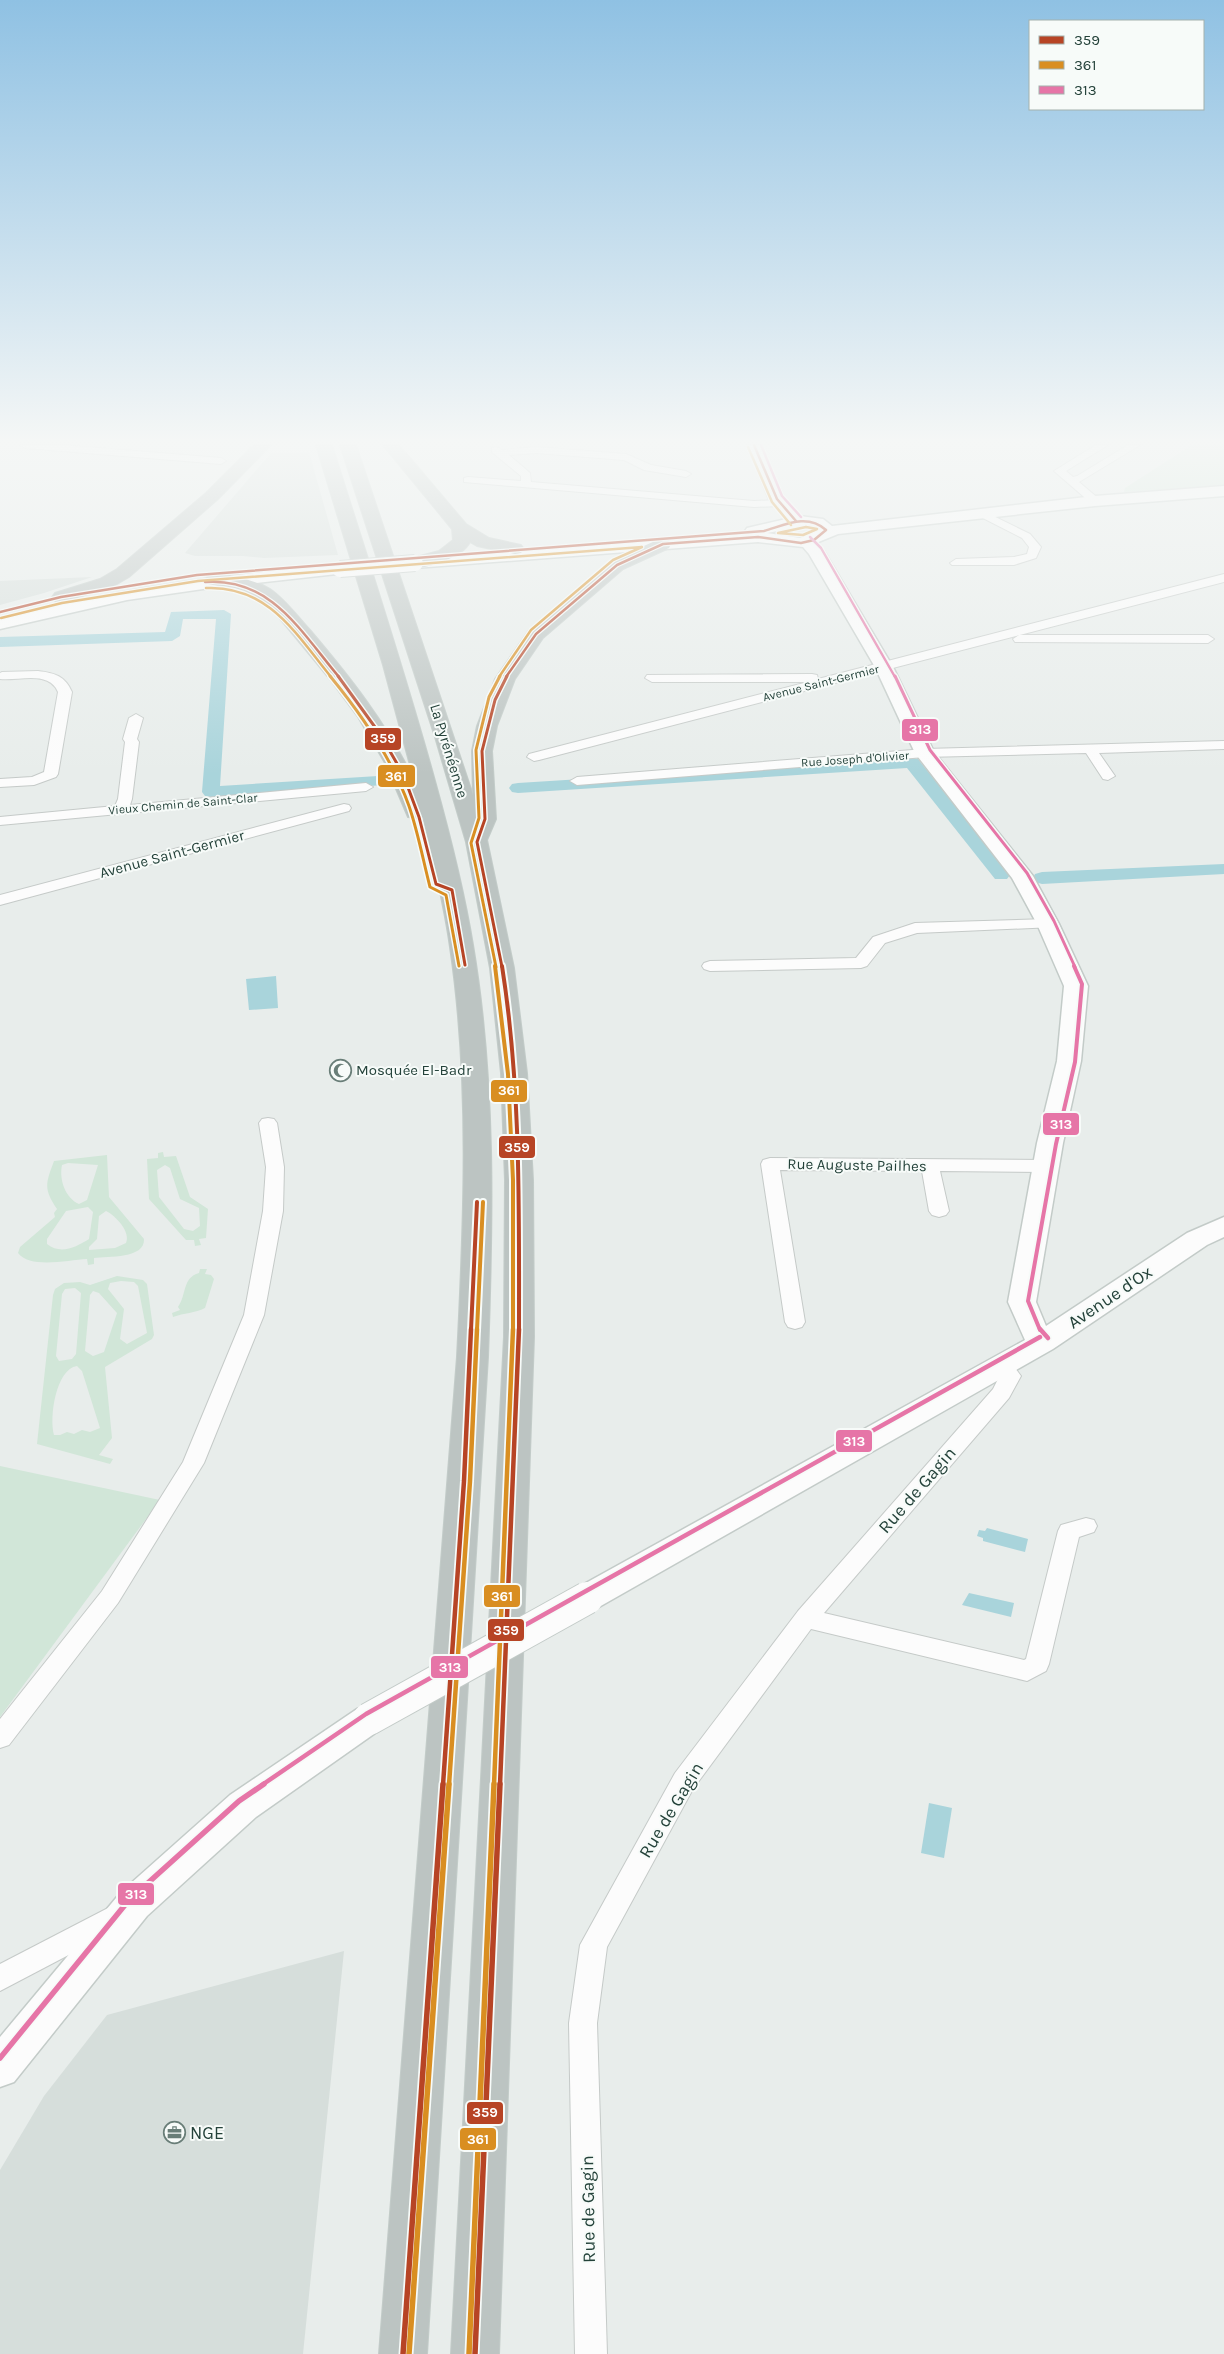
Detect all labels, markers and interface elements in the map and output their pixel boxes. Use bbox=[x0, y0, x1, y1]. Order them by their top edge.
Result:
legend bbox=[1029, 20, 1204, 110]
text: 359 bbox=[1074, 31, 1100, 49]
text: 361 bbox=[1074, 56, 1096, 74]
text: 313 bbox=[1074, 81, 1097, 99]
street label: Avenue Saint-Germier bbox=[761, 662, 881, 704]
street label: La Pyrénéenne bbox=[426, 702, 472, 800]
line badge: 313 bbox=[901, 718, 939, 742]
text: 313 bbox=[909, 721, 931, 738]
line badge: 359 bbox=[364, 727, 402, 751]
text: 359 bbox=[370, 730, 396, 747]
street label: Rue Joseph d'Olivier bbox=[801, 748, 910, 770]
line badge: 361 bbox=[377, 764, 416, 788]
text: 361 bbox=[385, 768, 407, 785]
street label: Vieux Chemin de Saint-Clar bbox=[108, 790, 259, 817]
street label: Avenue Saint-Germier bbox=[98, 826, 247, 882]
mosque icon: Mosquée El-Badr bbox=[328, 1058, 352, 1082]
place label: Mosquée El-Badr bbox=[356, 1061, 472, 1079]
line badge: 361 bbox=[490, 1079, 528, 1103]
text: 361 bbox=[498, 1082, 520, 1099]
line badge: 313 bbox=[1042, 1112, 1080, 1136]
text: 313 bbox=[1050, 1116, 1072, 1133]
line badge: 359 bbox=[498, 1135, 536, 1159]
text: 359 bbox=[504, 1139, 530, 1156]
street label: Rue Auguste Pailhes bbox=[787, 1155, 927, 1175]
street label: Avenue d'Ox bbox=[1063, 1261, 1157, 1333]
line badge: 313 bbox=[835, 1429, 873, 1453]
text: 313 bbox=[843, 1433, 865, 1450]
street label: Rue de Gagin bbox=[873, 1442, 961, 1538]
line badge: 361 bbox=[483, 1584, 521, 1608]
text: 361 bbox=[491, 1588, 513, 1605]
line badge: 359 bbox=[487, 1618, 525, 1642]
text: 359 bbox=[493, 1622, 519, 1639]
line badge: 313 bbox=[430, 1655, 469, 1679]
text: 313 bbox=[439, 1659, 461, 1676]
street label: Rue de Gagin bbox=[634, 1758, 708, 1862]
line badge: 313 bbox=[117, 1882, 155, 1906]
text: 313 bbox=[125, 1886, 147, 1903]
line badge: 359 bbox=[466, 2101, 504, 2125]
text: 359 bbox=[472, 2104, 498, 2121]
office icon: NGE bbox=[162, 2121, 186, 2145]
place label: NGE bbox=[190, 2122, 224, 2144]
line badge: 361 bbox=[459, 2127, 497, 2151]
text: 361 bbox=[467, 2131, 489, 2148]
street label: Rue de Gagin bbox=[576, 2155, 600, 2263]

